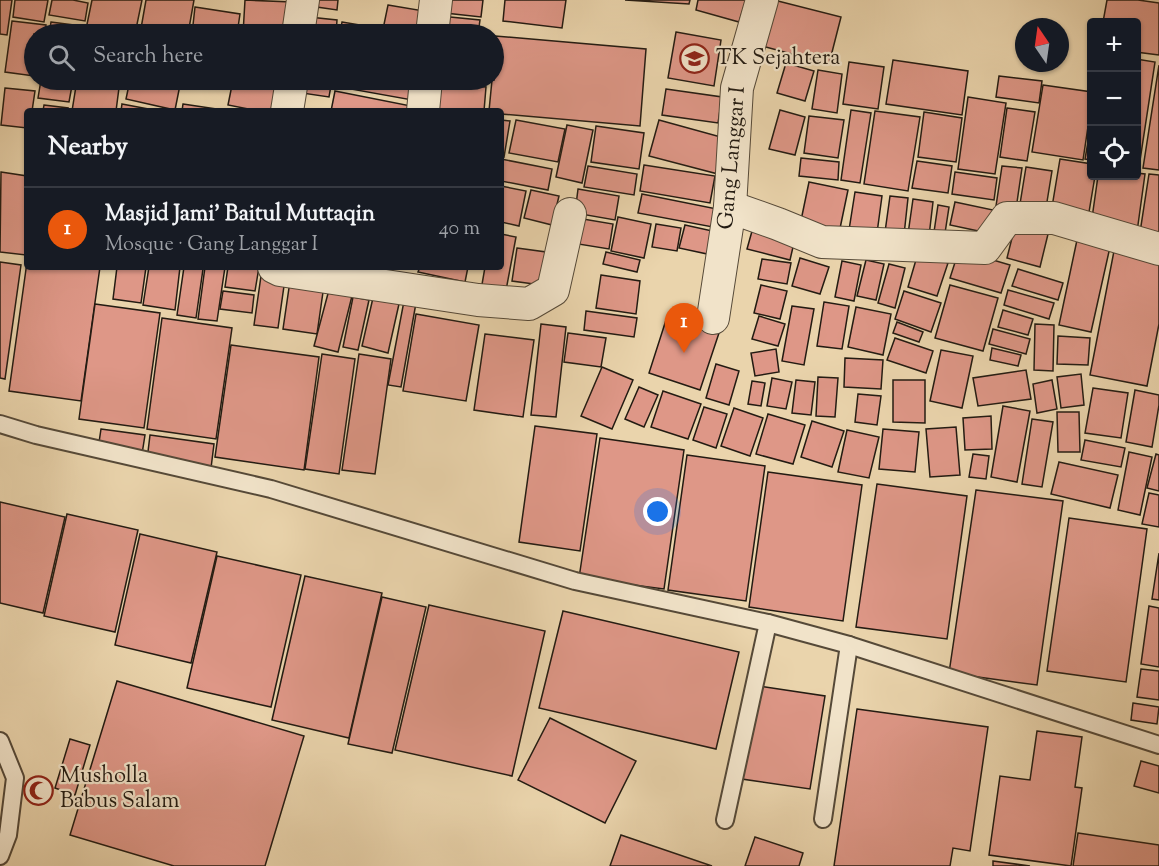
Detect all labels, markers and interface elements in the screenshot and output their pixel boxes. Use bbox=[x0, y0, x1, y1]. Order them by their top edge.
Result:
north arrow bbox=[1015, 18, 1069, 72]
map controls bbox=[1087, 18, 1141, 180]
button: + bbox=[1087, 18, 1141, 72]
search box bbox=[24, 24, 504, 90]
icon: search bbox=[45, 41, 78, 74]
text: Search here bbox=[93, 41, 203, 73]
school or university icon: TK Sejahtera bbox=[679, 43, 711, 75]
place label: TK Sejahtera bbox=[716, 43, 840, 75]
button: − bbox=[1087, 72, 1141, 126]
street label: Gang Langgar I bbox=[711, 85, 755, 231]
button: locate bbox=[1087, 126, 1141, 180]
text: Nearby bbox=[48, 129, 128, 166]
text: Masjid Jami' Baitul Muttaqin bbox=[105, 199, 375, 231]
text: 1 bbox=[64, 215, 71, 244]
text: 40 m bbox=[439, 215, 480, 244]
text: Mosque · Gang Langgar I bbox=[105, 231, 318, 260]
pin: 1 bbox=[664, 304, 704, 353]
your location bbox=[643, 497, 672, 526]
place label: Musholla Babus Salam bbox=[60, 761, 180, 818]
mosque icon: Musholla Babus Salam bbox=[23, 774, 55, 806]

